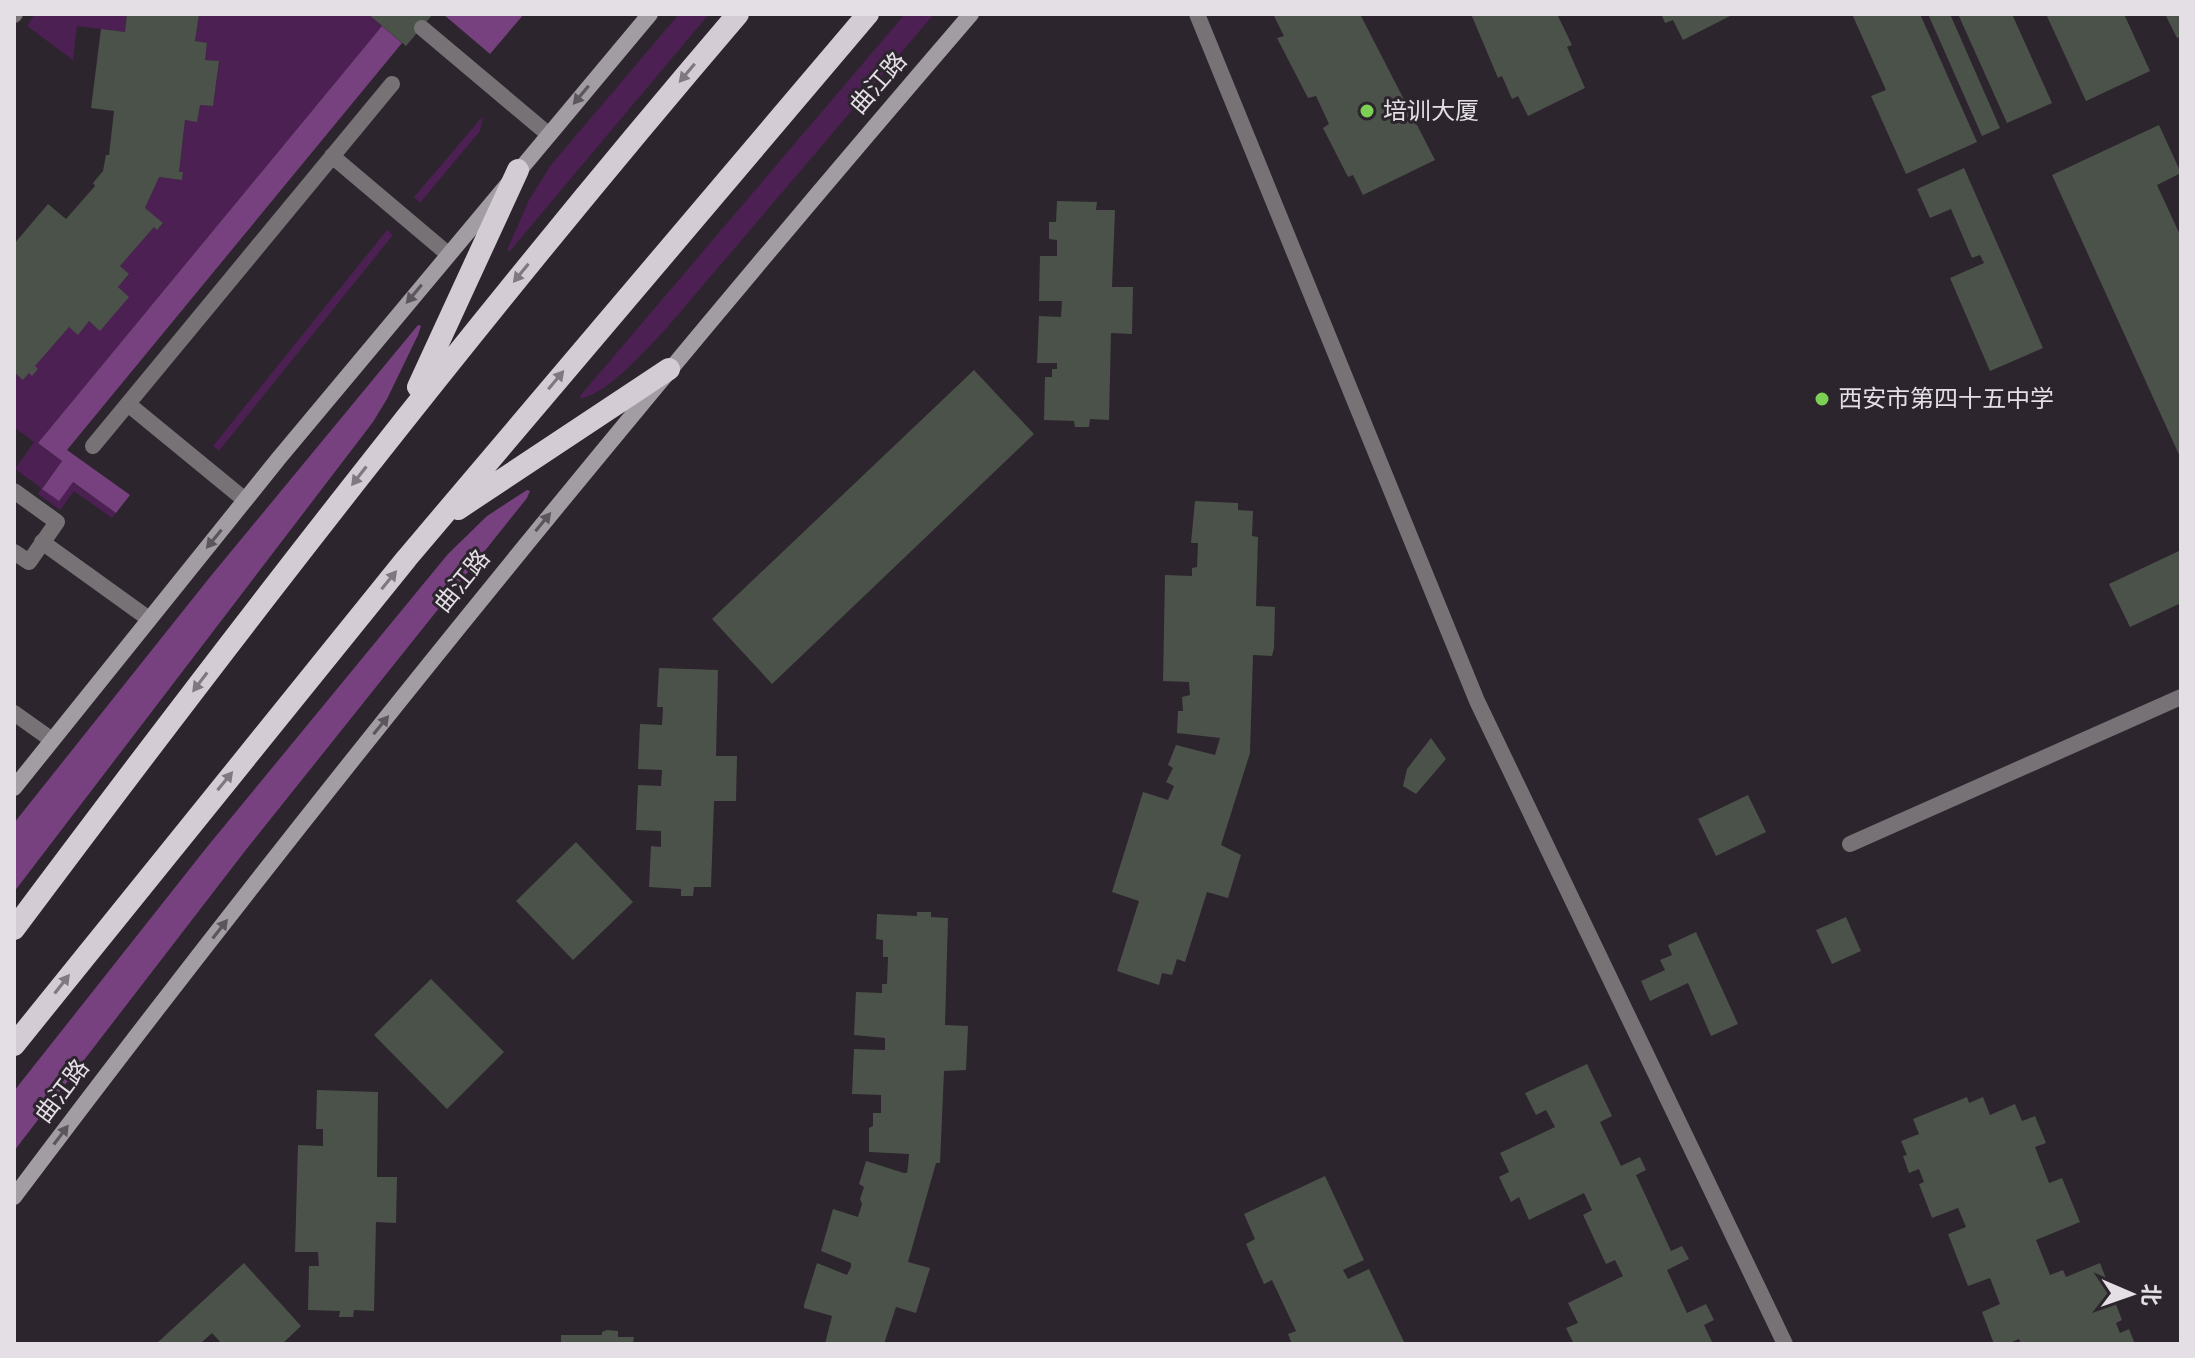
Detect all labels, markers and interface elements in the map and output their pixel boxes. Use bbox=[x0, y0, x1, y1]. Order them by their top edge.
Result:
street label: 曲江路 bbox=[844, 47, 912, 119]
one-way arrow bbox=[679, 63, 696, 83]
one-way arrow bbox=[573, 85, 590, 105]
place label: 培训大厦 bbox=[1383, 97, 1479, 125]
marker: 培训大厦 bbox=[1358, 102, 1376, 120]
one-way arrow bbox=[513, 263, 530, 283]
one-way arrow bbox=[406, 284, 423, 304]
one-way arrow bbox=[547, 370, 564, 390]
place label: 西安市第四十五中学 bbox=[1838, 385, 2054, 413]
marker: 西安市第四十五中学 bbox=[1813, 390, 1831, 408]
one-way arrow bbox=[351, 466, 367, 486]
one-way arrow bbox=[535, 512, 551, 532]
one-way arrow bbox=[206, 529, 223, 549]
street label: 曲江路 bbox=[428, 544, 496, 618]
one-way arrow bbox=[381, 570, 397, 590]
one-way arrow bbox=[192, 672, 208, 692]
one-way arrow bbox=[372, 715, 388, 735]
one-way arrow bbox=[216, 771, 233, 791]
one-way arrow bbox=[211, 919, 227, 939]
one-way arrow bbox=[54, 974, 70, 994]
street label: 曲江路 bbox=[29, 1054, 95, 1128]
one-way arrow bbox=[53, 1125, 69, 1145]
north arrow bbox=[2091, 1254, 2171, 1334]
text: 北 bbox=[2137, 1283, 2164, 1306]

